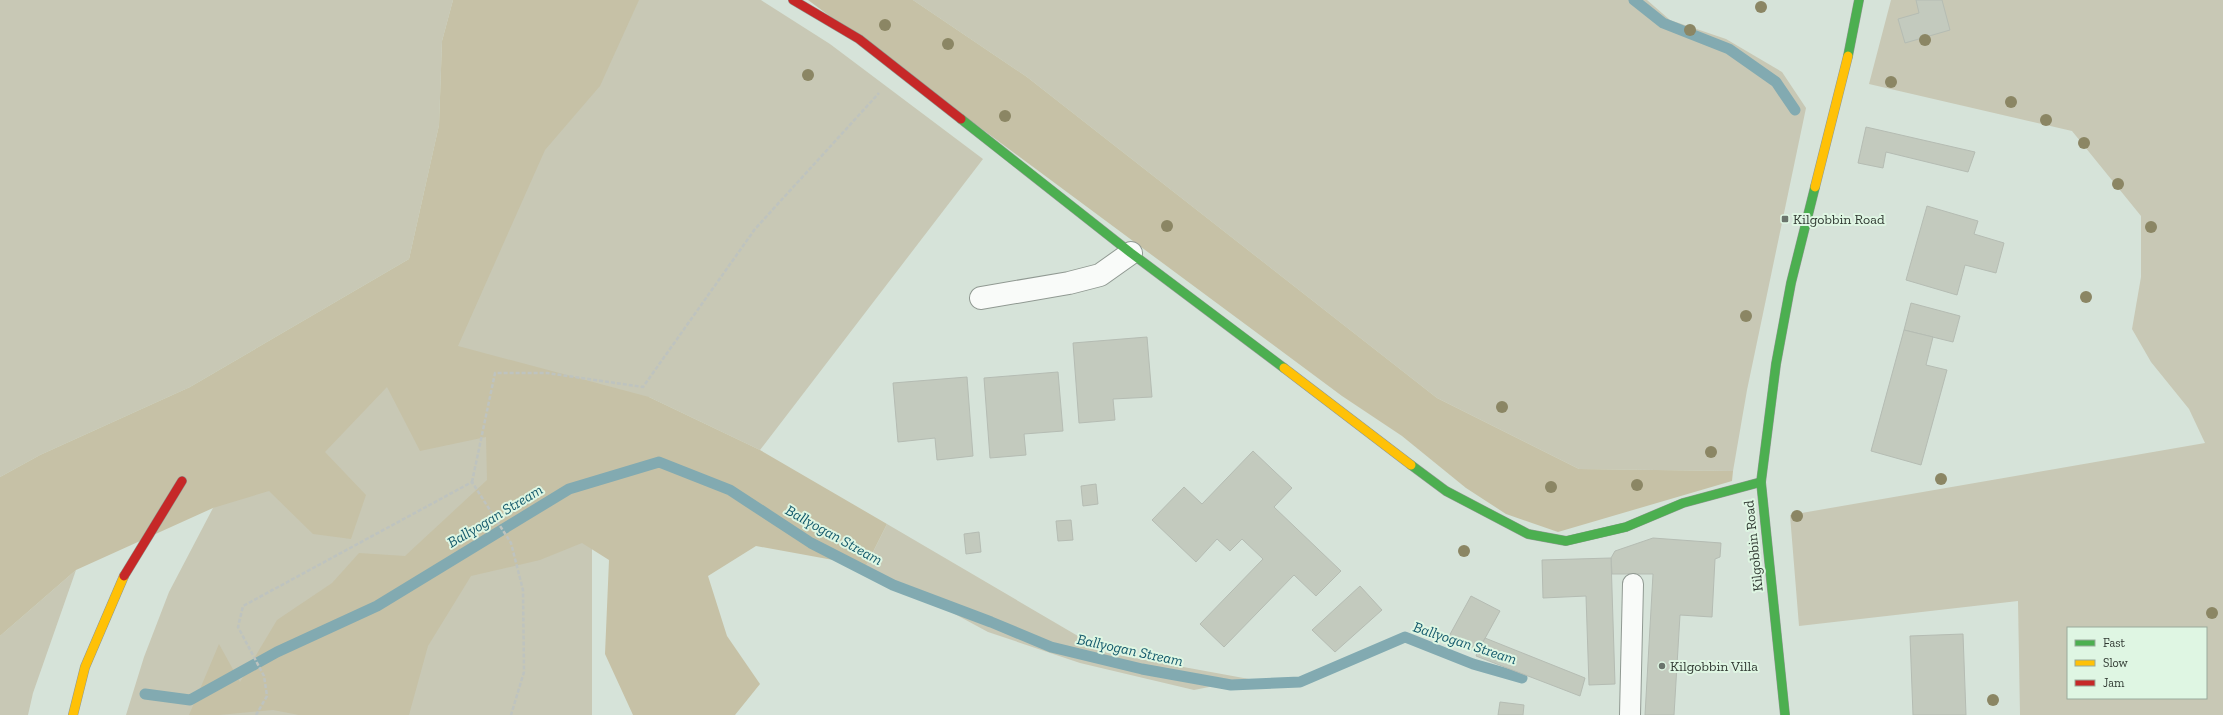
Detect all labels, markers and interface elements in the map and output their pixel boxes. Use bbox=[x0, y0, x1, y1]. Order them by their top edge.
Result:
place label: Kilgobbin Road bbox=[1793, 211, 1885, 228]
marker: Kilgobbin Road bbox=[1780, 214, 1790, 224]
water label: Ballyogan Stream bbox=[444, 480, 546, 552]
street label: Kilgobbin Road bbox=[1740, 499, 1767, 592]
water label: Ballyogan Stream bbox=[782, 501, 886, 569]
water label: Ballyogan Stream bbox=[1411, 618, 1519, 668]
legend bbox=[2067, 627, 2207, 699]
water label: Ballyogan Stream bbox=[1075, 630, 1185, 670]
text: Fast bbox=[2103, 636, 2126, 650]
text: Slow bbox=[2103, 656, 2129, 670]
place label: Kilgobbin Villa bbox=[1670, 658, 1758, 675]
marker: Kilgobbin Villa bbox=[1657, 661, 1667, 671]
text: Jam bbox=[2103, 676, 2125, 690]

